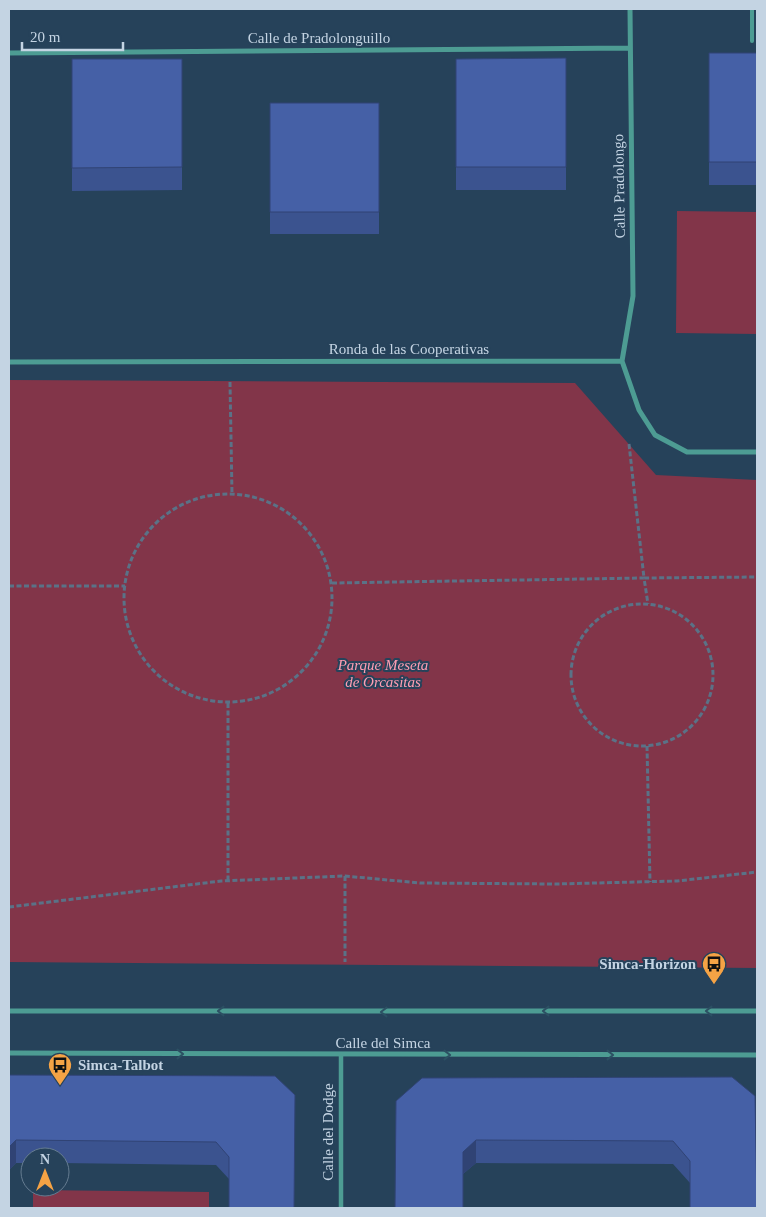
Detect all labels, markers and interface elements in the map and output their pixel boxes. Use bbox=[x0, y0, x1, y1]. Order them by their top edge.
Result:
scale bar bbox=[22, 20, 124, 52]
text: 20 m bbox=[30, 29, 61, 45]
street label: Calle de Pradolonguillo bbox=[248, 30, 390, 46]
street label: Calle Pradolongo bbox=[610, 134, 628, 238]
street label: Ronda de las Cooperativas bbox=[329, 341, 489, 357]
park label: Parque Meseta de Orcasitas bbox=[337, 657, 428, 690]
bus stop icon: Simca-Horizon bbox=[701, 951, 727, 985]
place label: Simca-Horizon bbox=[599, 956, 697, 972]
one-way arrow bbox=[217, 1006, 224, 1016]
one-way arrow bbox=[542, 1006, 550, 1016]
one-way arrow bbox=[704, 1006, 712, 1016]
one-way arrow bbox=[379, 1007, 387, 1017]
street label: Calle del Simca bbox=[336, 1035, 431, 1051]
one-way arrow bbox=[176, 1049, 184, 1059]
one-way arrow bbox=[444, 1050, 452, 1060]
one-way arrow bbox=[606, 1050, 614, 1060]
bus stop icon: Simca-Talbot bbox=[47, 1052, 73, 1086]
place label: Simca-Talbot bbox=[78, 1057, 163, 1073]
street label: Calle del Dodge bbox=[320, 1083, 336, 1181]
north arrow bbox=[20, 1147, 70, 1197]
text: N bbox=[40, 1152, 50, 1167]

